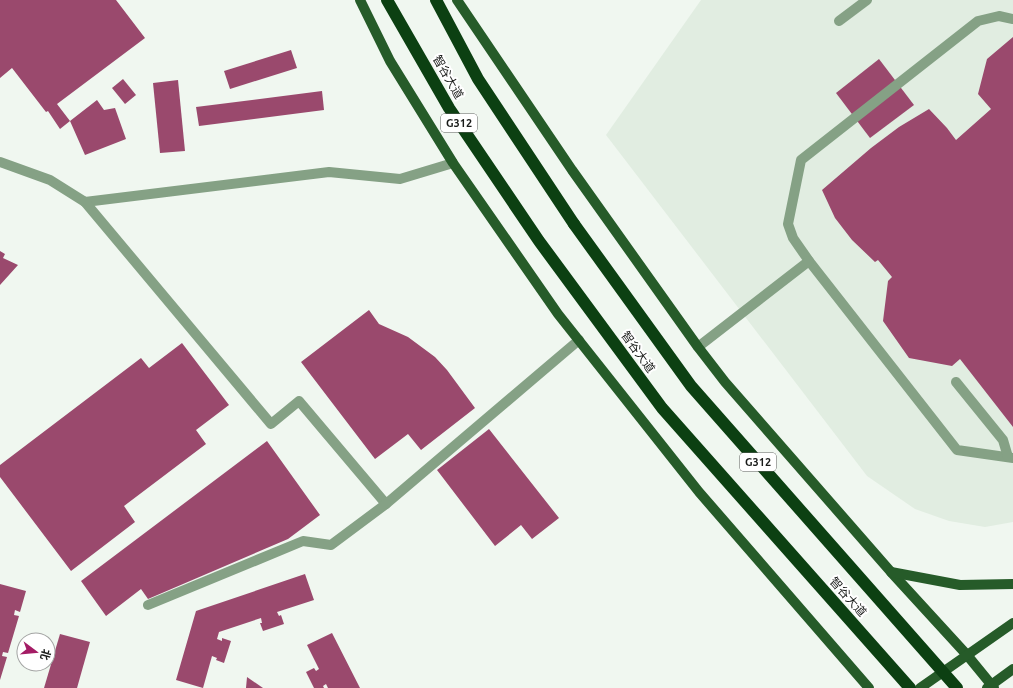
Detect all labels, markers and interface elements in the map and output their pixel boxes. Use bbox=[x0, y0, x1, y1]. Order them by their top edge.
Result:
street label: 智谷大道 bbox=[431, 53, 466, 101]
road number: G312 bbox=[441, 114, 477, 132]
street label: 智谷大道 bbox=[619, 328, 658, 375]
road number: G312 bbox=[740, 453, 776, 471]
street label: 智谷大道 bbox=[827, 574, 869, 619]
north arrow bbox=[16, 632, 56, 672]
text: 北 bbox=[38, 648, 53, 662]

